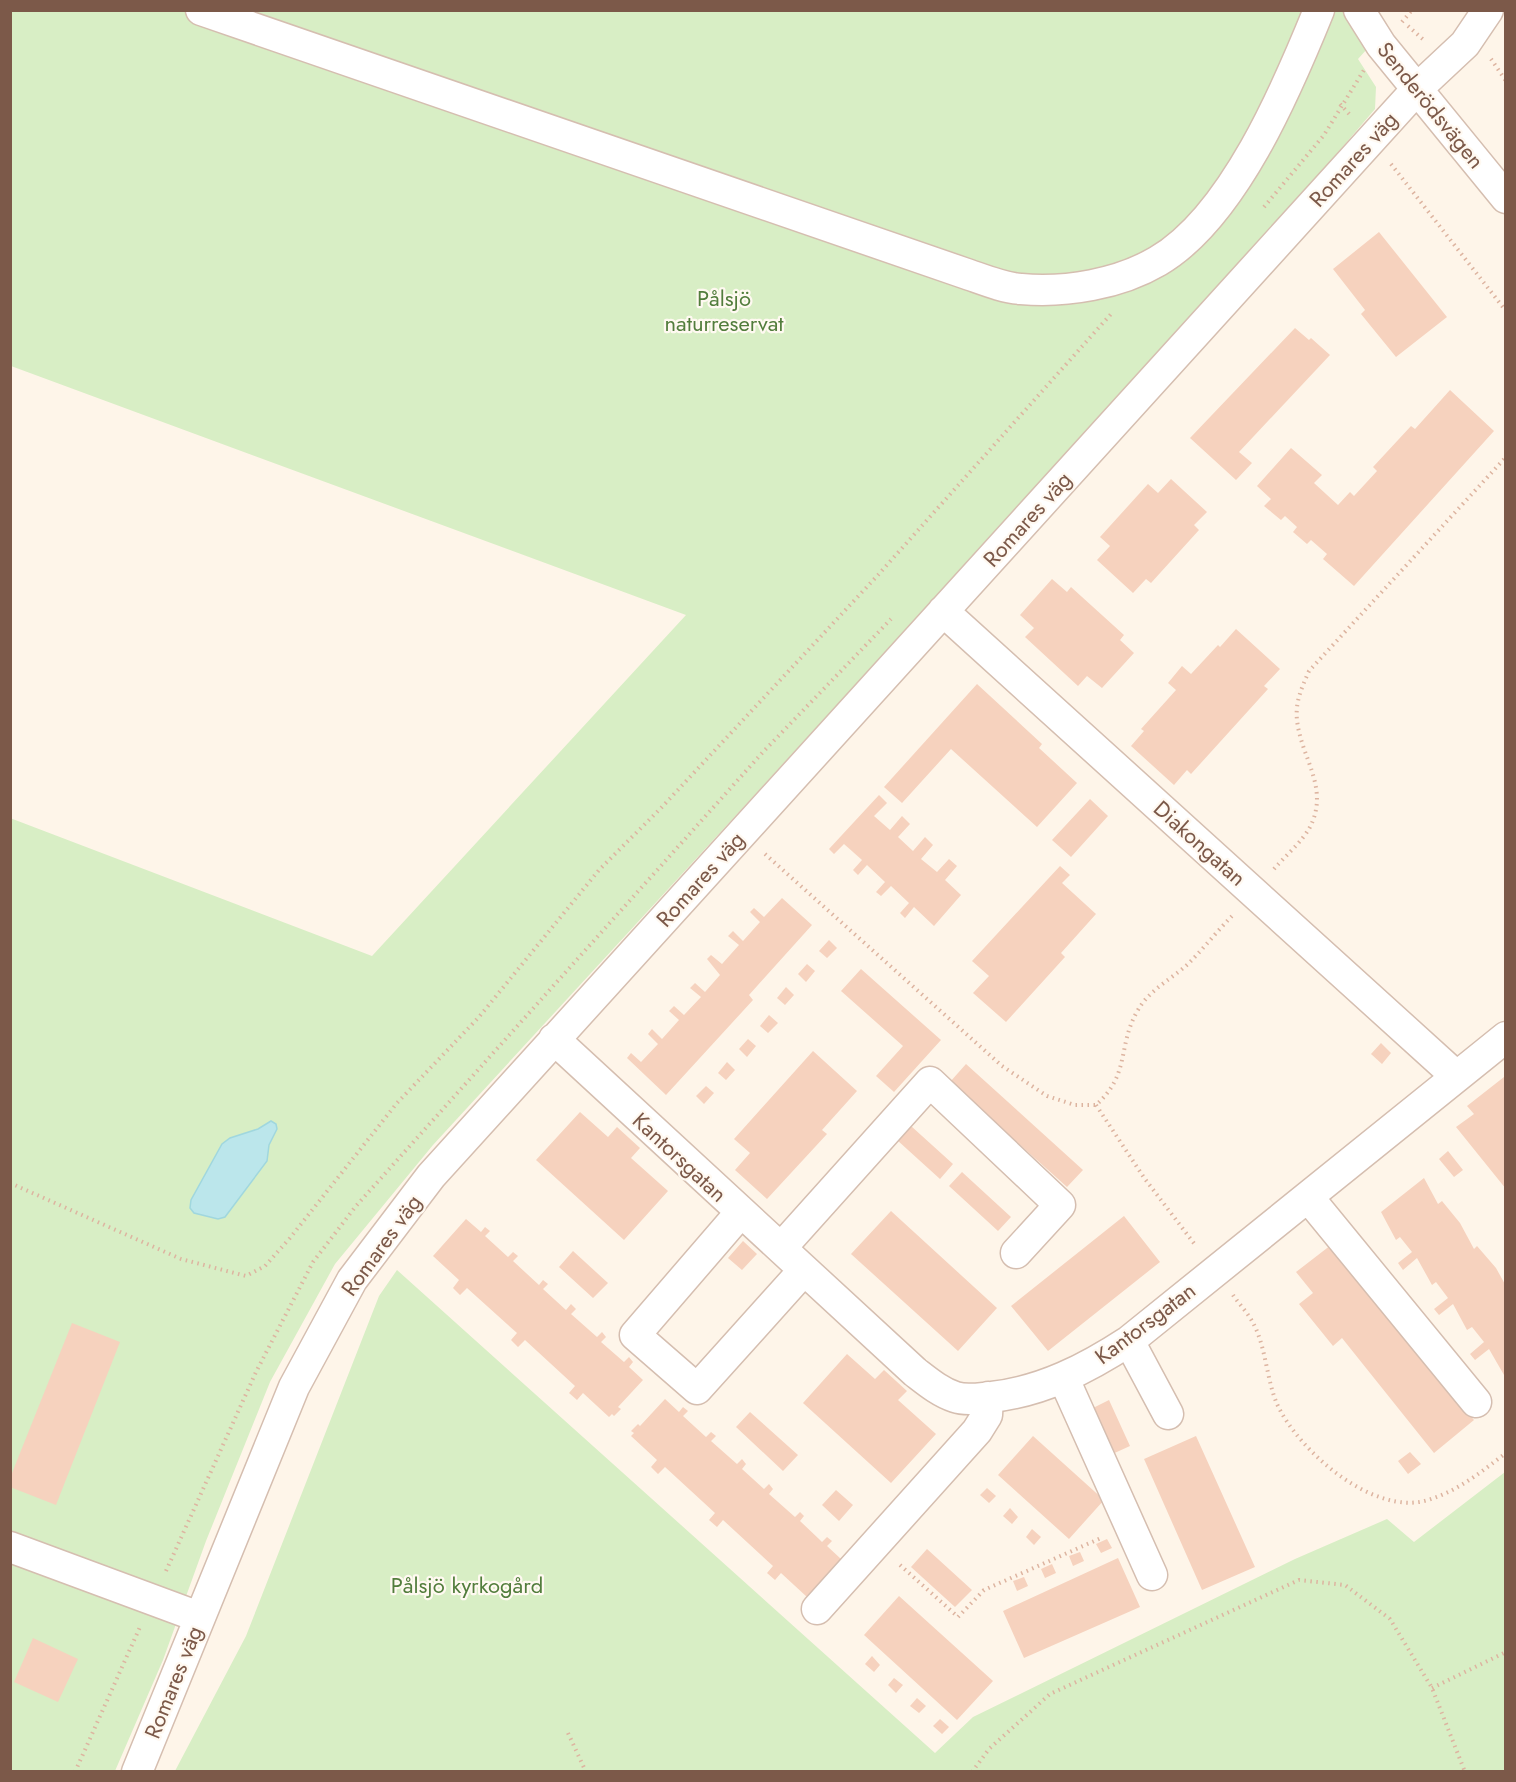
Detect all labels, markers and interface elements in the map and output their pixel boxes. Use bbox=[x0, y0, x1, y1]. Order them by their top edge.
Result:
street label: Senderödsvägen bbox=[1370, 35, 1492, 175]
street label: Romares väg bbox=[1301, 104, 1405, 214]
park label: Pålsjö naturreservat bbox=[665, 282, 784, 339]
street label: Romares väg bbox=[975, 464, 1079, 574]
street label: Diakongatan bbox=[1147, 793, 1253, 893]
street label: Romares väg bbox=[648, 824, 752, 934]
street label: Kantorsgatan bbox=[626, 1105, 734, 1209]
street label: Romares väg bbox=[333, 1187, 429, 1303]
street label: Kantorsgatan bbox=[1088, 1274, 1202, 1372]
park label: Pålsjö kyrkogård bbox=[391, 1569, 543, 1601]
street label: Romares väg bbox=[136, 1621, 210, 1743]

